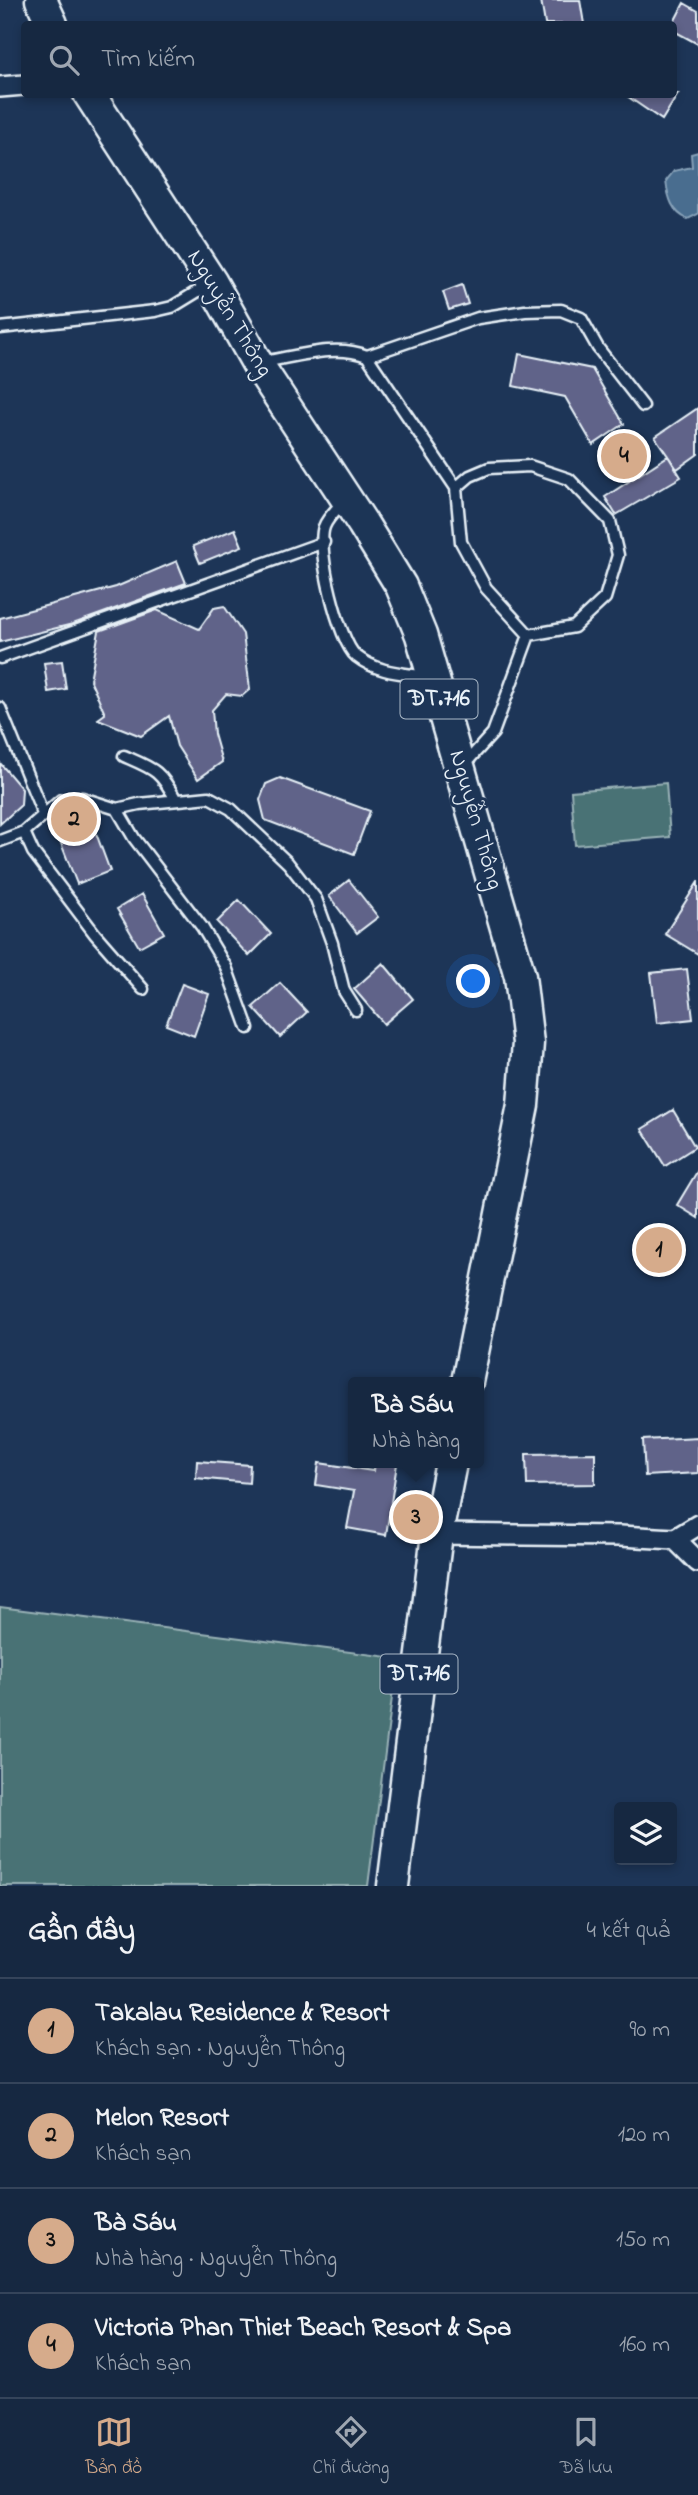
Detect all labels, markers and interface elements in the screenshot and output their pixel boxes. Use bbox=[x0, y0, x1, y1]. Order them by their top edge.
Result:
search box bbox=[21, 21, 677, 98]
icon: search bbox=[45, 41, 83, 79]
text: Tìm kiếm bbox=[101, 41, 195, 79]
street label: Nguyễn Thông bbox=[176, 243, 281, 385]
pin: 4 bbox=[601, 430, 647, 482]
road number: ĐT.716 bbox=[400, 680, 478, 719]
street label: Nguyễn Thông bbox=[437, 746, 512, 894]
pin: 2 bbox=[51, 793, 97, 845]
your location bbox=[456, 964, 490, 998]
pin: 1 bbox=[636, 1224, 682, 1276]
popup bbox=[348, 1377, 484, 1468]
text: Bà Sáu bbox=[372, 1387, 454, 1425]
text: Nhà hàng bbox=[372, 1425, 460, 1458]
pin: 3 bbox=[393, 1491, 439, 1543]
road number: ĐT.716 bbox=[380, 1654, 458, 1694]
map controls bbox=[614, 1802, 677, 1865]
button: layers bbox=[614, 1802, 677, 1865]
text: Gần đây bbox=[28, 1910, 135, 1954]
text: 4 kết quả bbox=[587, 1915, 670, 1948]
text: Takalau Residence & Resort bbox=[95, 1995, 390, 2033]
text: 1 bbox=[47, 2014, 55, 2047]
text: 90 m bbox=[630, 2014, 670, 2047]
text: Khách sạn · Nguyễn Thông bbox=[95, 2033, 345, 2066]
text: Melon Resort bbox=[95, 2100, 229, 2138]
text: 2 bbox=[45, 2119, 57, 2152]
text: 120 m bbox=[618, 2119, 670, 2152]
text: Khách sạn bbox=[95, 2138, 191, 2171]
text: Bà Sáu bbox=[95, 2205, 177, 2243]
text: 3 bbox=[46, 2224, 56, 2257]
text: 150 m bbox=[616, 2224, 670, 2257]
text: Nhà hàng · Nguyễn Thông bbox=[95, 2243, 337, 2276]
text: Victoria Phan Thiet Beach Resort & Spa bbox=[95, 2310, 511, 2348]
text: 4 bbox=[46, 2329, 56, 2362]
text: 160 m bbox=[619, 2329, 670, 2362]
text: Khách sạn bbox=[95, 2348, 191, 2381]
tab: Bản đồ bbox=[85, 2413, 142, 2482]
tab: Chỉ đường bbox=[313, 2413, 389, 2482]
tab: Đã lưu bbox=[560, 2413, 613, 2482]

